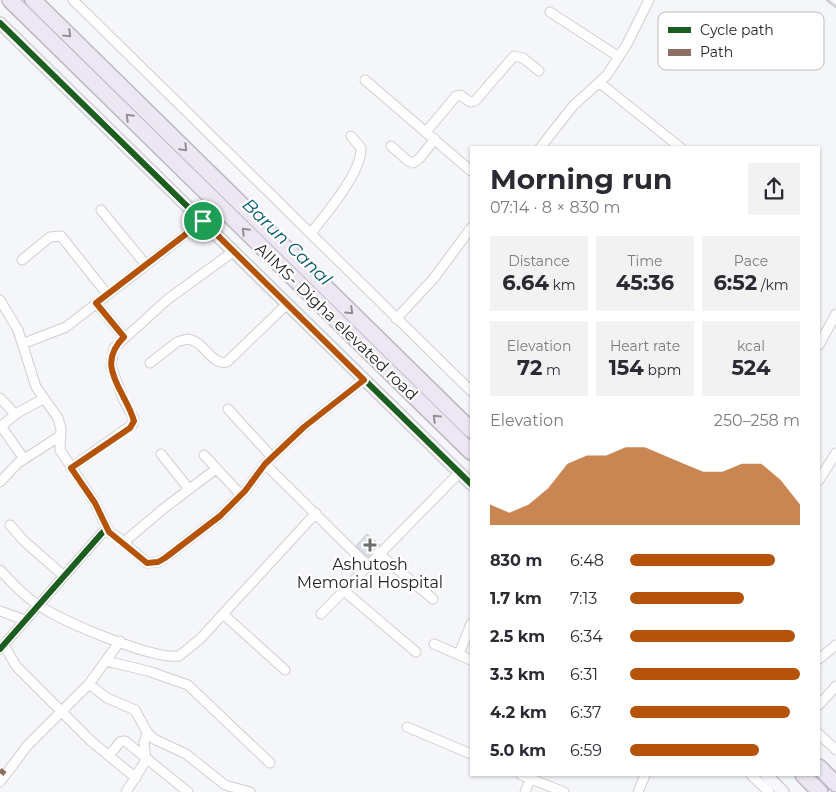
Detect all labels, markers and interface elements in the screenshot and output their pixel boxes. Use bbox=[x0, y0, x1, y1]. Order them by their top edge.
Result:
legend bbox=[658, 12, 824, 70]
text: Cycle path bbox=[700, 21, 774, 39]
one-way arrow bbox=[62, 28, 71, 37]
text: Path bbox=[700, 43, 733, 61]
one-way arrow bbox=[126, 114, 135, 123]
one-way arrow bbox=[178, 142, 187, 151]
text: Morning run bbox=[490, 162, 672, 196]
button: share bbox=[748, 163, 800, 215]
water label: Barun Canal bbox=[238, 194, 336, 290]
text: 07:14 · 8 × 830 m bbox=[490, 198, 621, 217]
pin bbox=[182, 200, 224, 242]
icon: arrive bbox=[189, 207, 217, 235]
one-way arrow bbox=[242, 228, 251, 237]
street label: AIIMS- Digha elevated road bbox=[251, 239, 422, 404]
text: Distance bbox=[508, 252, 570, 270]
text: Time bbox=[627, 252, 663, 270]
text: Pace bbox=[734, 252, 768, 270]
text: 6.64 bbox=[502, 270, 549, 295]
text: 45:36 bbox=[616, 270, 674, 295]
text: 6:52 bbox=[713, 270, 757, 295]
text: km bbox=[549, 276, 576, 294]
text: /km bbox=[757, 276, 789, 294]
one-way arrow bbox=[344, 305, 353, 314]
text: Elevation bbox=[507, 337, 571, 355]
text: Heart rate bbox=[610, 337, 680, 355]
text: kcal bbox=[737, 337, 765, 355]
text: 72 bbox=[517, 355, 542, 380]
text: 154 bbox=[609, 355, 644, 380]
text: 524 bbox=[731, 355, 771, 380]
text: m bbox=[542, 361, 561, 379]
text: bpm bbox=[644, 361, 681, 379]
text: Elevation bbox=[490, 411, 564, 430]
text: 250–258 m bbox=[714, 411, 800, 430]
one-way arrow bbox=[433, 415, 442, 424]
marker: Ashutosh Memorial Hospital bbox=[363, 538, 377, 552]
text: 830 m bbox=[490, 551, 542, 570]
text: 6:48 bbox=[570, 551, 604, 570]
place label: Ashutosh Memorial Hospital bbox=[297, 555, 443, 592]
text: 1.7 km bbox=[490, 589, 542, 608]
text: 7:13 bbox=[570, 589, 597, 608]
text: 2.5 km bbox=[490, 627, 545, 646]
text: 6:34 bbox=[570, 627, 603, 646]
text: 3.3 km bbox=[490, 665, 545, 684]
text: 6:31 bbox=[570, 665, 598, 684]
text: 4.2 km bbox=[490, 703, 547, 722]
text: 6:37 bbox=[570, 703, 601, 722]
text: 5.0 km bbox=[490, 741, 546, 760]
text: 6:59 bbox=[570, 741, 602, 760]

